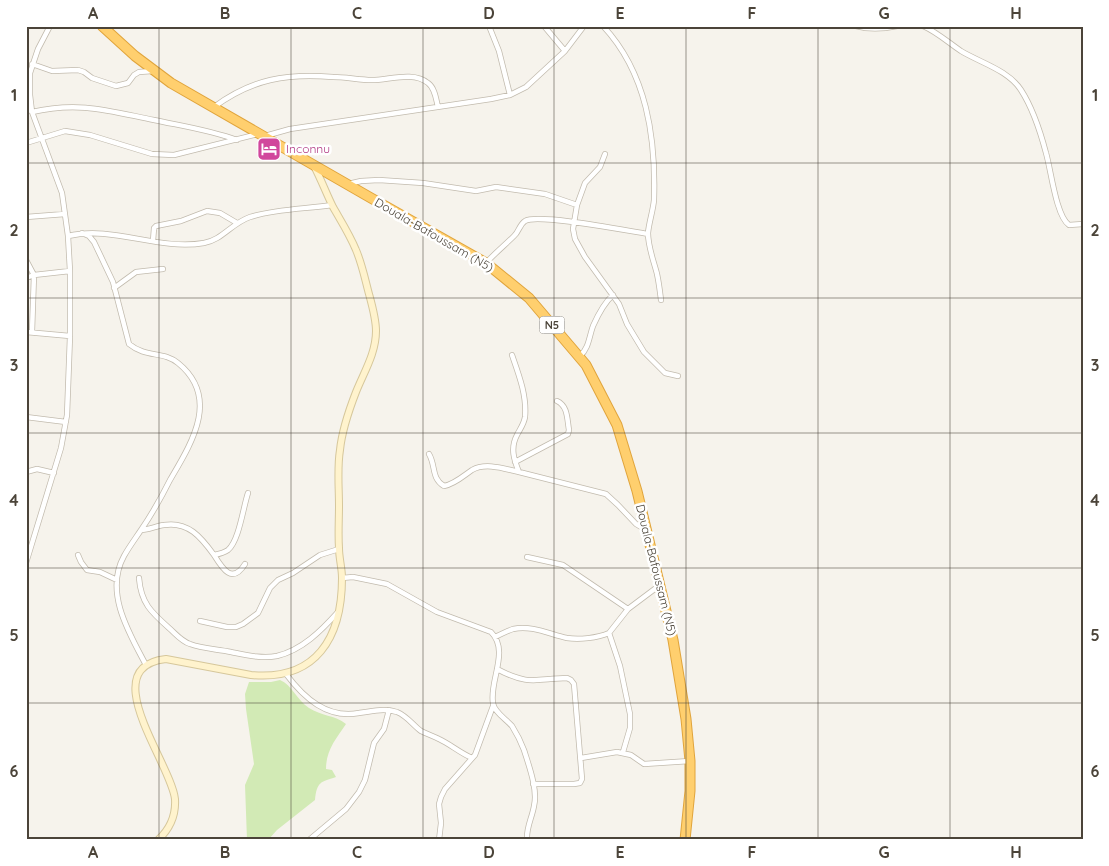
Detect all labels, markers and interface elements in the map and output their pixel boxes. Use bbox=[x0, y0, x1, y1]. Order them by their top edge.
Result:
text: A bbox=[88, 3, 99, 23]
text: B bbox=[220, 3, 230, 23]
text: C bbox=[352, 3, 362, 23]
text: D bbox=[483, 3, 495, 23]
text: E bbox=[615, 3, 625, 23]
text: F bbox=[748, 3, 757, 23]
text: G bbox=[878, 3, 890, 23]
text: H bbox=[1010, 3, 1022, 23]
text: 1 bbox=[11, 85, 17, 105]
text: 1 bbox=[1092, 85, 1098, 105]
hotel icon: Inconnu bbox=[256, 136, 282, 162]
place label: Inconnu bbox=[286, 141, 330, 156]
street label: Douala-Bafoussam (N5) bbox=[372, 194, 496, 275]
text: 2 bbox=[9, 220, 19, 240]
text: 2 bbox=[1090, 220, 1100, 240]
road number: N5 bbox=[540, 316, 564, 334]
text: 3 bbox=[10, 355, 18, 375]
text: 3 bbox=[1091, 355, 1099, 375]
text: 4 bbox=[9, 490, 19, 510]
text: 4 bbox=[1090, 490, 1100, 510]
street label: Douala-Bafoussam (N5) bbox=[633, 503, 680, 637]
text: 5 bbox=[9, 625, 19, 645]
text: 5 bbox=[1090, 625, 1100, 645]
text: 6 bbox=[10, 761, 19, 781]
text: 6 bbox=[1091, 761, 1100, 781]
text: A bbox=[88, 842, 99, 862]
text: B bbox=[220, 842, 230, 862]
text: C bbox=[352, 842, 362, 862]
text: D bbox=[483, 842, 495, 862]
text: E bbox=[615, 842, 625, 862]
text: F bbox=[748, 842, 757, 862]
text: G bbox=[878, 842, 890, 862]
text: H bbox=[1010, 842, 1022, 862]

